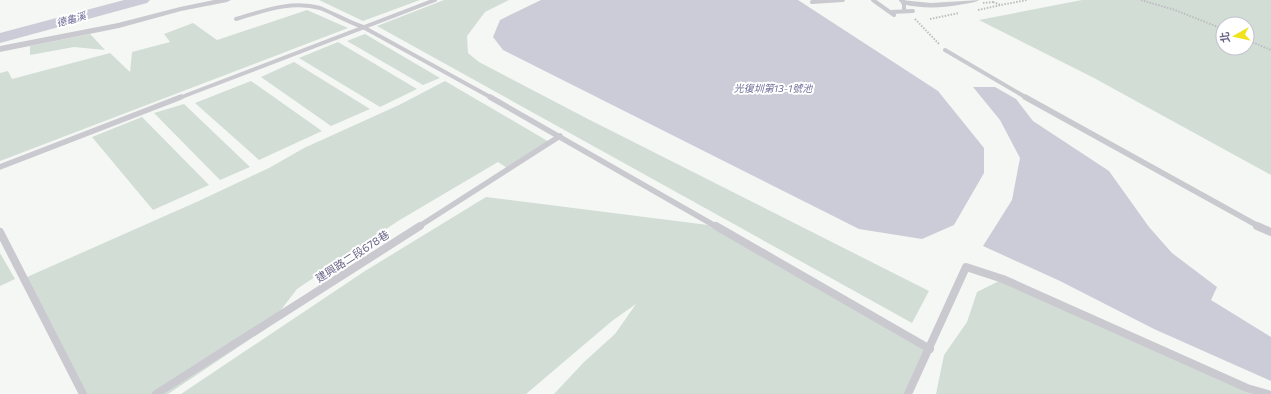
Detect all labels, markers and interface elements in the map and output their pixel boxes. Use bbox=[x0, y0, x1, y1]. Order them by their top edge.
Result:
water label: 德龜溪 bbox=[55, 9, 89, 29]
north arrow bbox=[1215, 16, 1255, 56]
text: 北 bbox=[1217, 31, 1232, 44]
water label: 光復圳第13-1號池 bbox=[734, 82, 813, 94]
street label: 建興路二段678巷 bbox=[313, 227, 391, 285]

